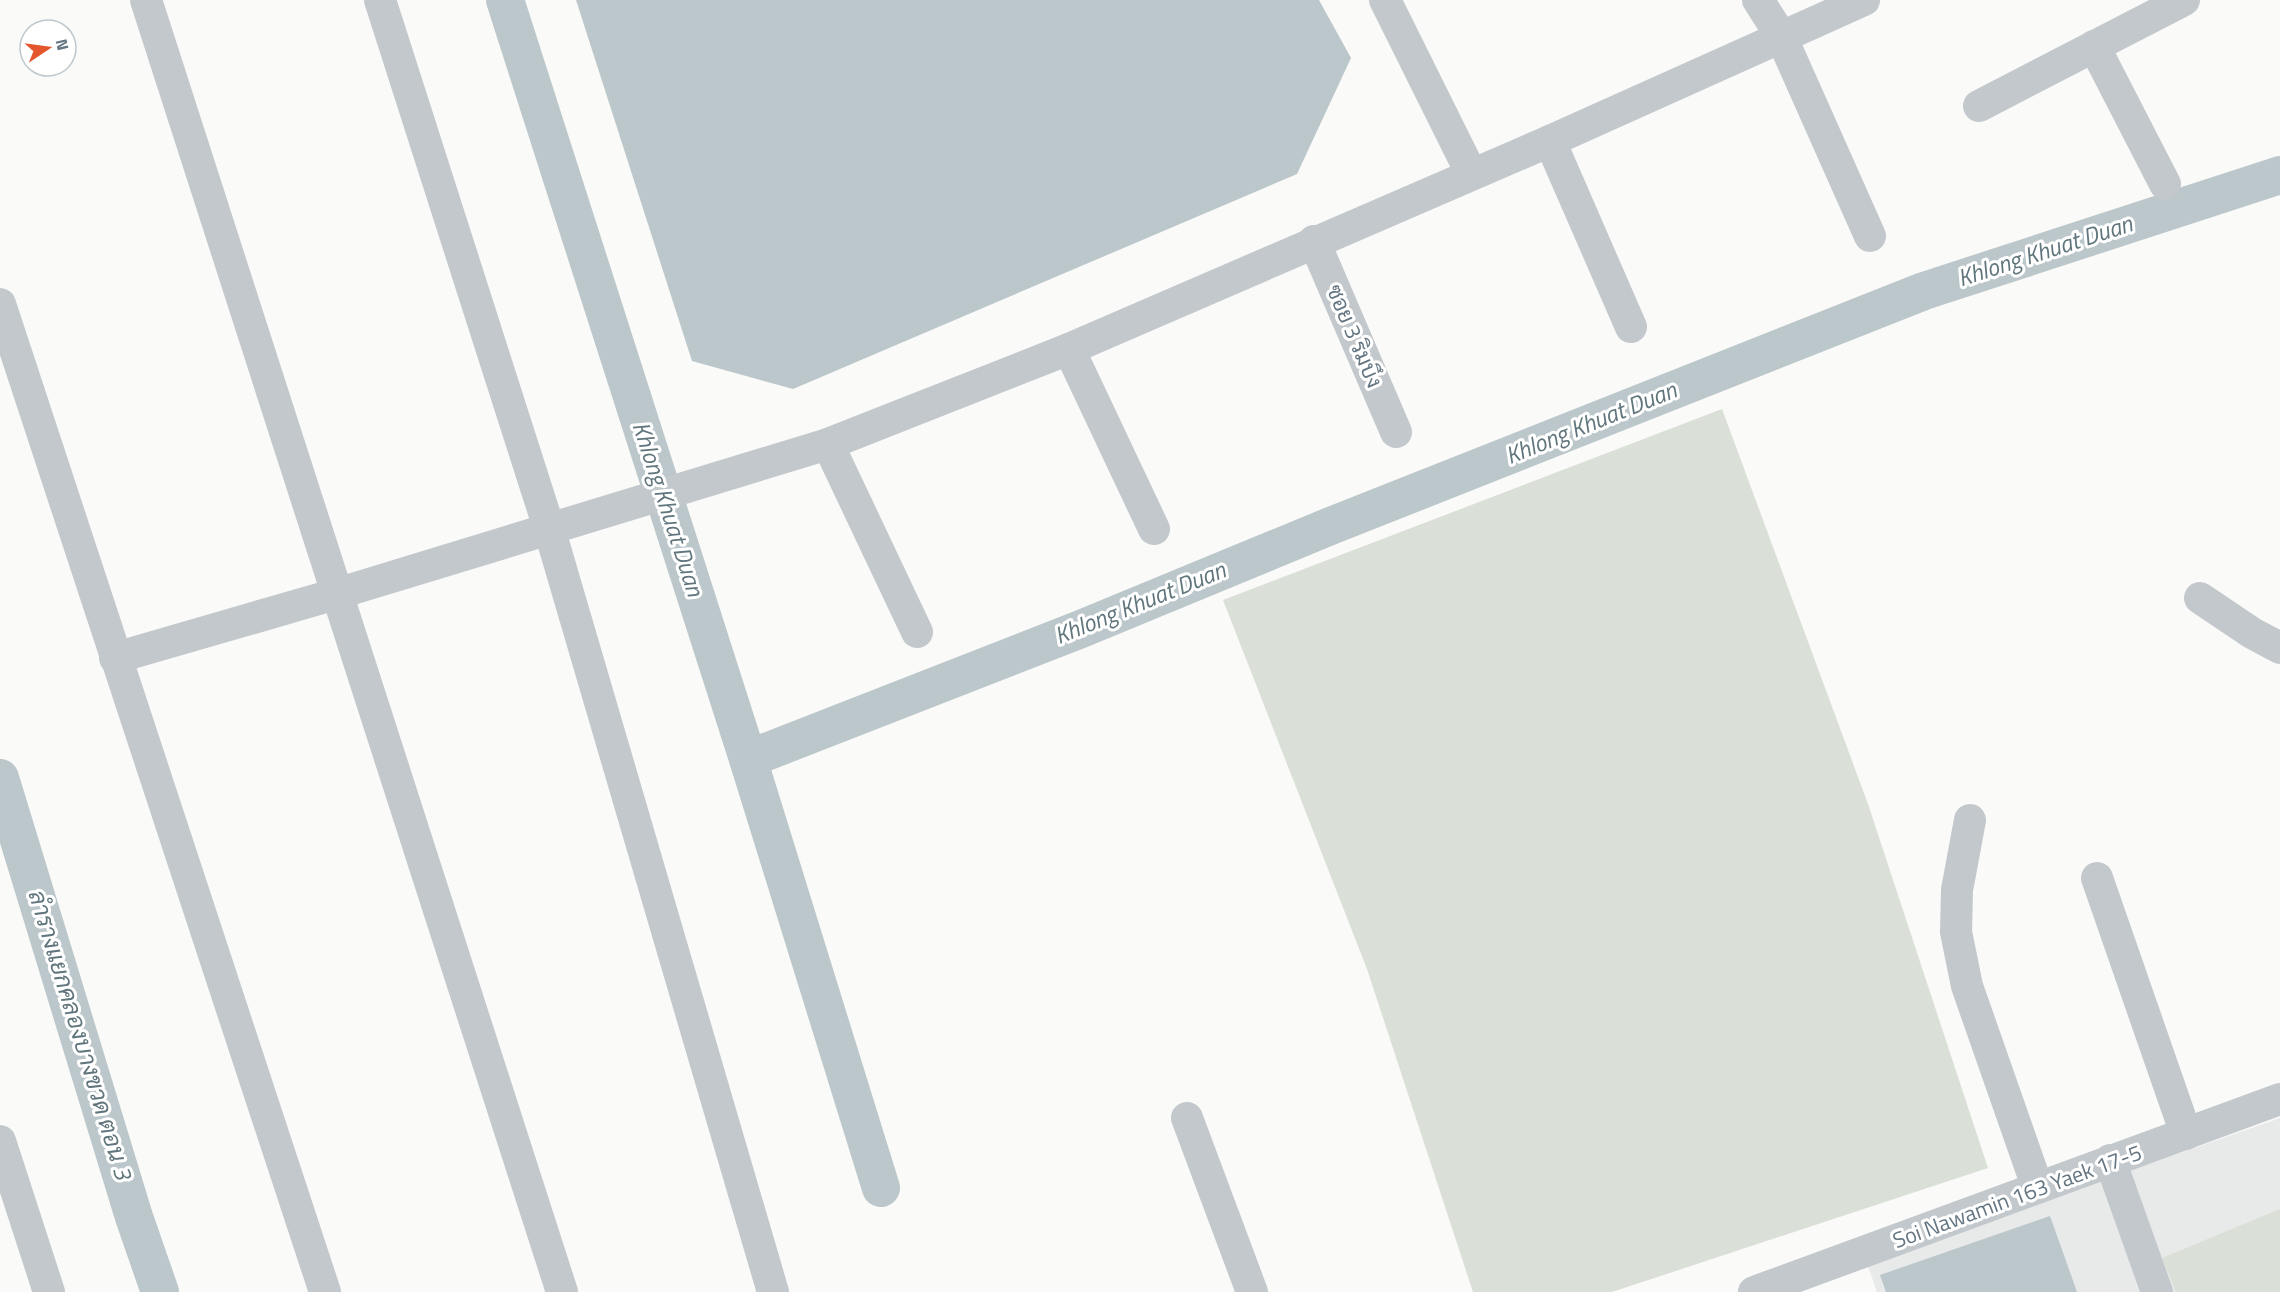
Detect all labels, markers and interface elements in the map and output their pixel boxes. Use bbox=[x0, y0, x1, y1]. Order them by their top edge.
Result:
north arrow bbox=[18, 18, 78, 78]
text: N bbox=[50, 37, 76, 53]
water label: Khlong Khuat Duan bbox=[1953, 205, 2138, 295]
street label: ซอย 3 ริมบึง bbox=[1318, 279, 1392, 393]
water label: Khlong Khuat Duan bbox=[1500, 371, 1683, 473]
water label: Khlong Khuat Duan bbox=[624, 417, 714, 602]
water label: Khlong Khuat Duan bbox=[1049, 551, 1232, 653]
water label: ลำรางแยกคลองบางขวด ตอน 3 bbox=[20, 885, 143, 1186]
street label: Soi Nawamin 163 Yaek 17-5 bbox=[1888, 1135, 2146, 1257]

